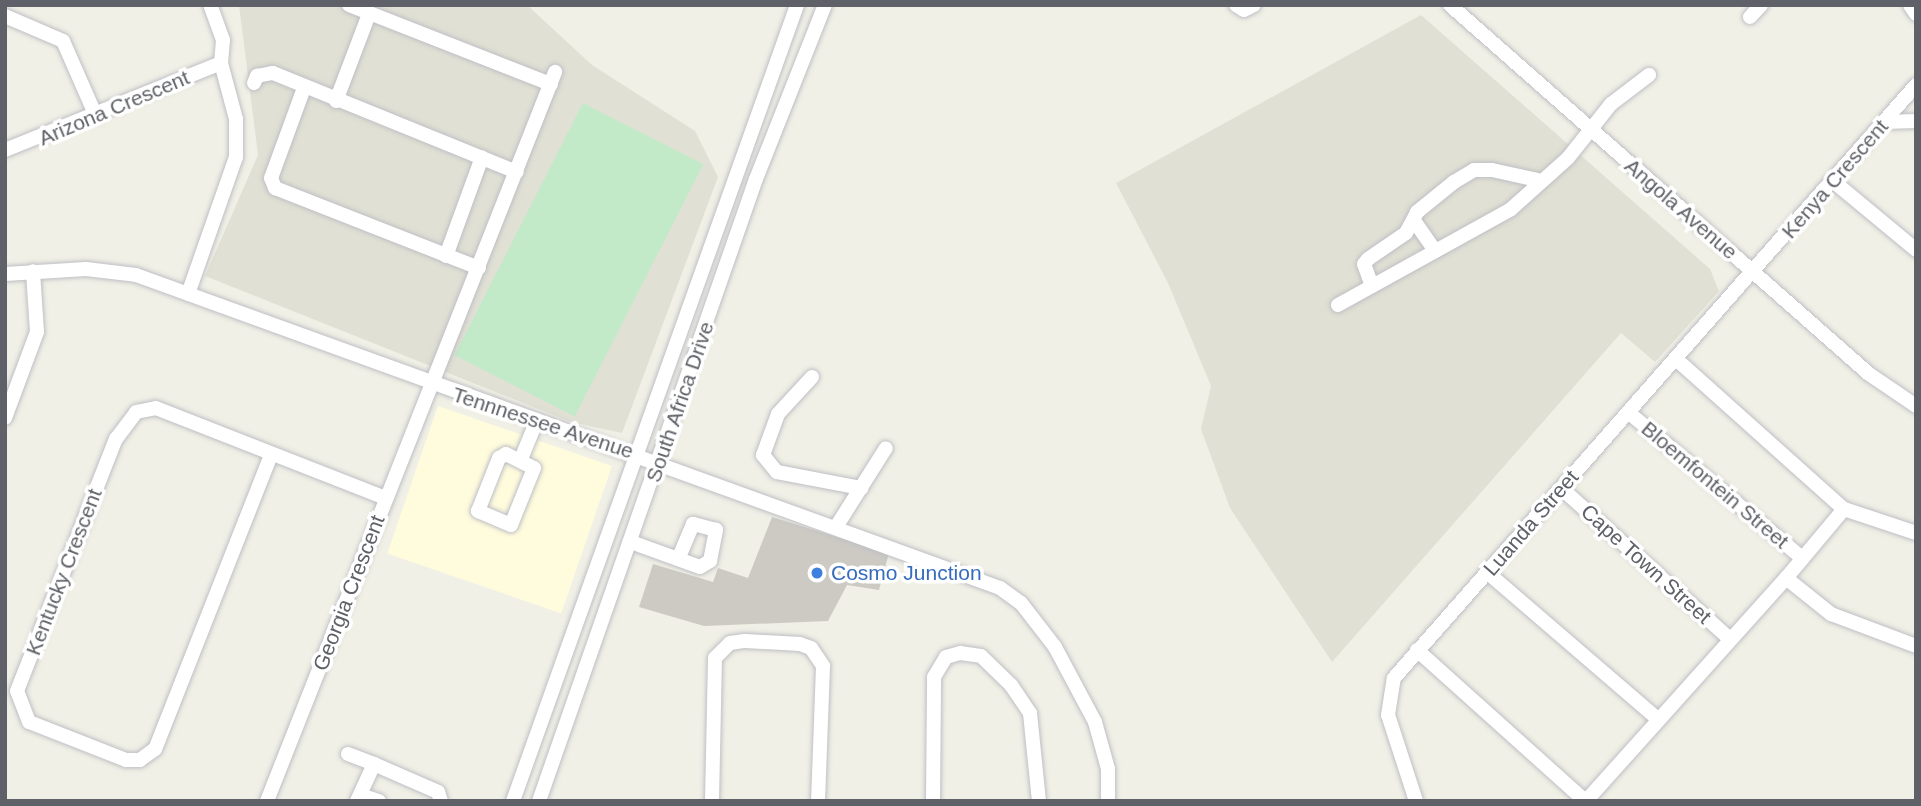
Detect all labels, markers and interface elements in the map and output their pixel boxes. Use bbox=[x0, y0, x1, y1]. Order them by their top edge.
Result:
street label: Arizona Crescent bbox=[35, 65, 193, 151]
street label: Kenya Crescent bbox=[1776, 114, 1894, 244]
street label: Angola Avenue bbox=[1619, 153, 1743, 265]
street label: South Africa Drive bbox=[641, 318, 719, 486]
street label: Tennnessee Avenue bbox=[449, 382, 637, 464]
street label: Bloemfontein Street bbox=[1636, 416, 1794, 554]
street label: Luanda Street bbox=[1478, 465, 1584, 581]
street label: Kentucky Crescent bbox=[21, 485, 107, 659]
street label: Cape Town Street bbox=[1576, 499, 1716, 629]
street label: Georgia Crescent bbox=[308, 512, 390, 674]
place label: Cosmo Junction bbox=[831, 560, 982, 586]
marker: Cosmo Junction bbox=[809, 565, 825, 581]

